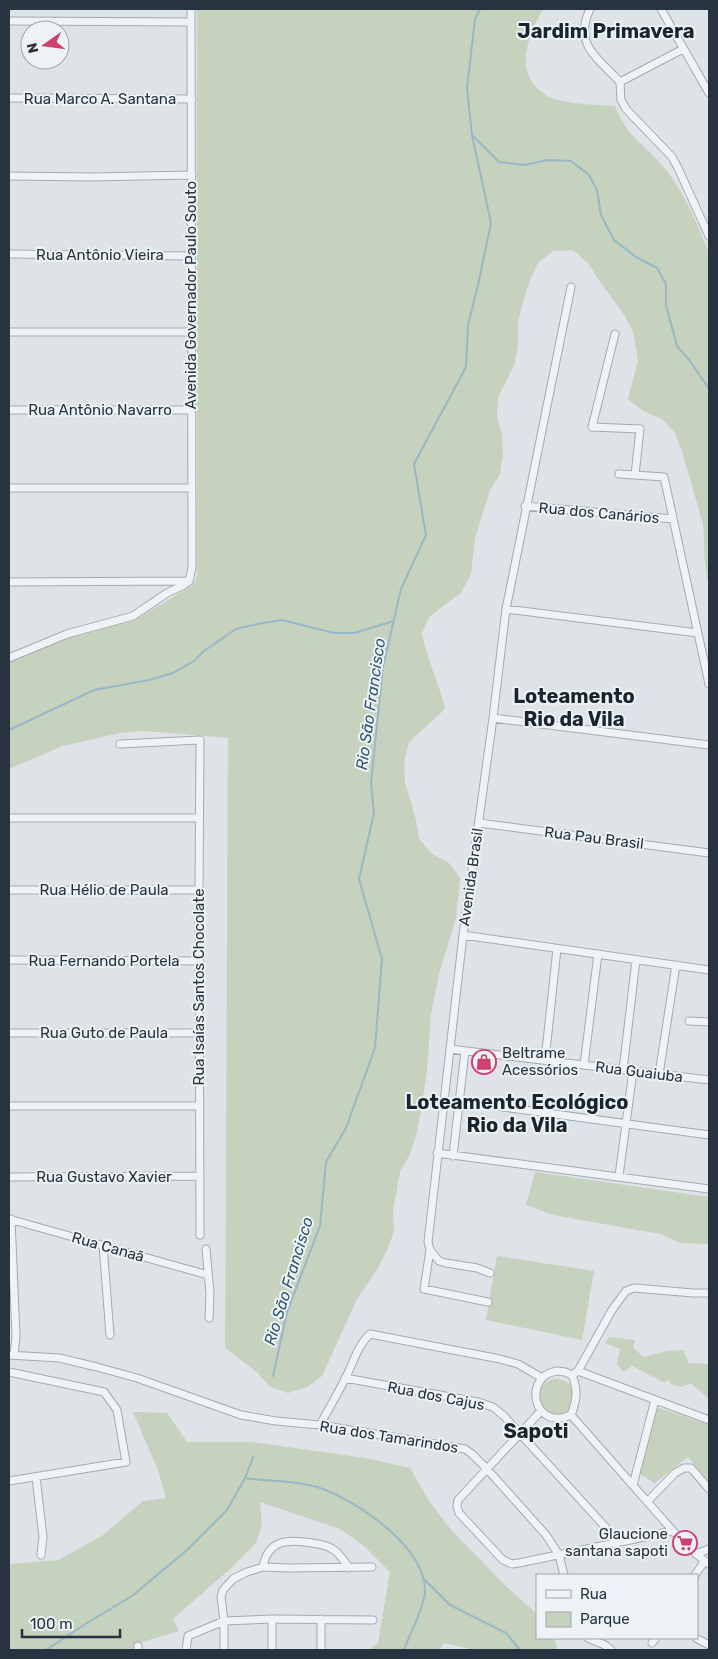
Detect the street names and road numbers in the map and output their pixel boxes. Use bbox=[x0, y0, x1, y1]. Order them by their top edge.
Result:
street label: Rua Marco A. Santana bbox=[24, 90, 176, 108]
street label: Avenida Governador Paulo Souto bbox=[182, 181, 200, 409]
street label: Rua Antônio Vieira bbox=[36, 246, 164, 264]
street label: Rua Antônio Navarro bbox=[28, 401, 172, 419]
street label: Rua dos Canários bbox=[538, 499, 660, 527]
street label: Rua Pau Brasil bbox=[543, 823, 645, 853]
street label: Avenida Brasil bbox=[455, 827, 487, 927]
street label: Rua Hélio de Paula bbox=[39, 881, 169, 899]
street label: Rua Isaías Santos Chocolate bbox=[190, 888, 208, 1086]
street label: Rua Fernando Portela bbox=[28, 952, 180, 970]
street label: Rua Guto de Paula bbox=[40, 1024, 168, 1042]
street label: Rua Guaiuba bbox=[594, 1058, 684, 1086]
street label: Rua Gustavo Xavier bbox=[36, 1168, 172, 1186]
street label: Rua Canaã bbox=[70, 1228, 146, 1266]
street label: Rua dos Cajus bbox=[386, 1378, 486, 1414]
street label: Rua dos Tamarindos bbox=[318, 1417, 460, 1457]

